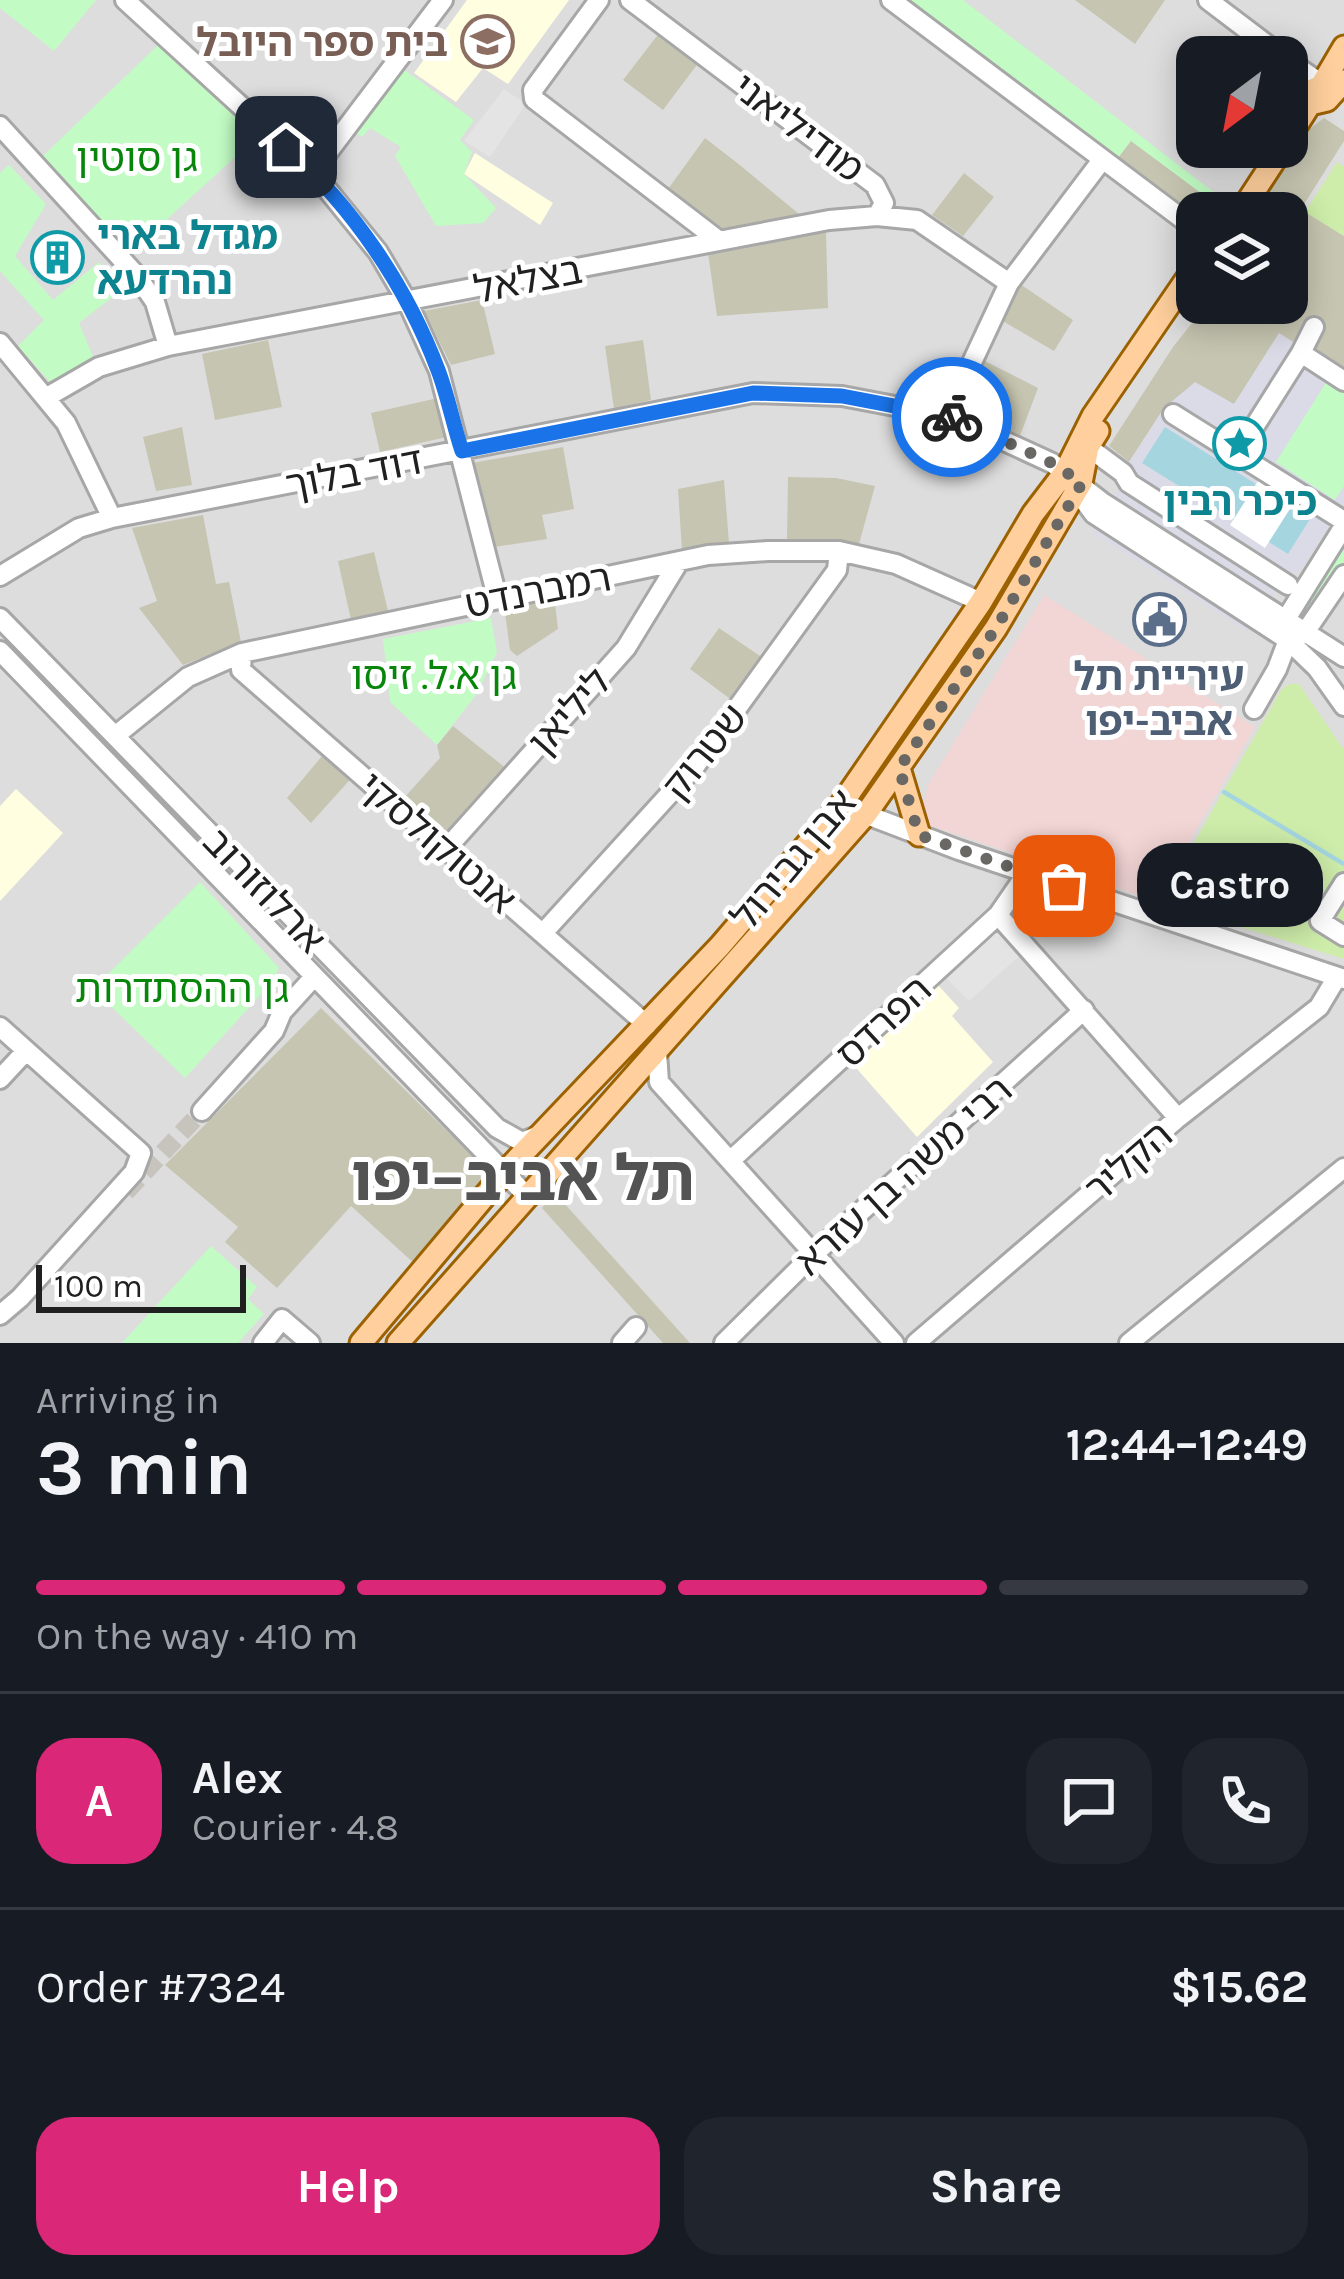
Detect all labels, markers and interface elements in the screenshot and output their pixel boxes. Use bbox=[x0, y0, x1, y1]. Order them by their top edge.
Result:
school or university icon: בית ספר היובל bbox=[459, 14, 515, 70]
place label: בית ספר היובל bbox=[197, 20, 448, 66]
north arrow bbox=[1176, 36, 1308, 168]
map controls bbox=[1176, 36, 1308, 324]
street label: מודיליאני bbox=[724, 64, 873, 192]
pin bbox=[235, 96, 337, 198]
icon: home bbox=[253, 114, 319, 180]
park label: גן סוטין bbox=[76, 135, 198, 181]
button: layers bbox=[1176, 192, 1308, 324]
place label: מגדל בארי נהרדעא bbox=[97, 213, 278, 304]
building icon: מגדל בארי נהרדעא bbox=[30, 229, 86, 285]
street label: בצלאל bbox=[470, 247, 586, 313]
courier bbox=[892, 357, 1012, 477]
icon: bike bbox=[919, 384, 985, 450]
place icon: כיכר רבין bbox=[1212, 416, 1268, 472]
street label: דוד בלוך bbox=[282, 437, 427, 509]
place label: כיכר רבין bbox=[1163, 479, 1317, 525]
street label: רמברנדט bbox=[461, 554, 615, 628]
public building icon: עיריית תל אביב-יפו bbox=[1131, 591, 1187, 647]
park label: גן א.ל. זיסו bbox=[351, 653, 517, 699]
place label: עיריית תל אביב-יפו bbox=[1074, 654, 1244, 745]
street label: ליליאן bbox=[519, 659, 621, 765]
street label: שטרוק bbox=[653, 695, 757, 809]
street label: אנטוקולסקי bbox=[350, 762, 525, 923]
street label: אבן גבירול bbox=[722, 780, 866, 939]
street label: ארלוזורוב bbox=[194, 819, 335, 963]
pin bbox=[1013, 835, 1115, 937]
callout: Castro bbox=[1136, 844, 1322, 928]
icon: bag bbox=[1031, 853, 1097, 919]
text: Castro bbox=[1170, 862, 1290, 908]
park label: גן ההסתדרות bbox=[75, 966, 289, 1012]
street label: הפרדס bbox=[827, 966, 941, 1077]
street label: רבי משה בן עזרא bbox=[786, 1067, 1021, 1285]
street label: הקליר bbox=[1076, 1111, 1182, 1212]
district label: תל אביב–יפו bbox=[351, 1142, 695, 1216]
scale bar bbox=[36, 1259, 246, 1312]
text: 100 m bbox=[54, 1267, 143, 1305]
text: Arriving in bbox=[36, 1377, 219, 1423]
text: 12:44–12:49 bbox=[1066, 1419, 1308, 1471]
text: 3 min bbox=[36, 1422, 252, 1514]
text: On the way · 410 m bbox=[36, 1613, 358, 1659]
button: chat bbox=[1026, 1738, 1152, 1864]
button: phone bbox=[1182, 1738, 1308, 1864]
text: Alex bbox=[192, 1752, 283, 1804]
text: A bbox=[85, 1775, 113, 1827]
text: Courier · 4.8 bbox=[192, 1804, 399, 1850]
text: Order #7324 bbox=[36, 1961, 285, 2013]
text: $15.62 bbox=[1171, 1961, 1308, 2013]
button: Help bbox=[36, 2117, 660, 2255]
button: Share bbox=[684, 2117, 1308, 2255]

